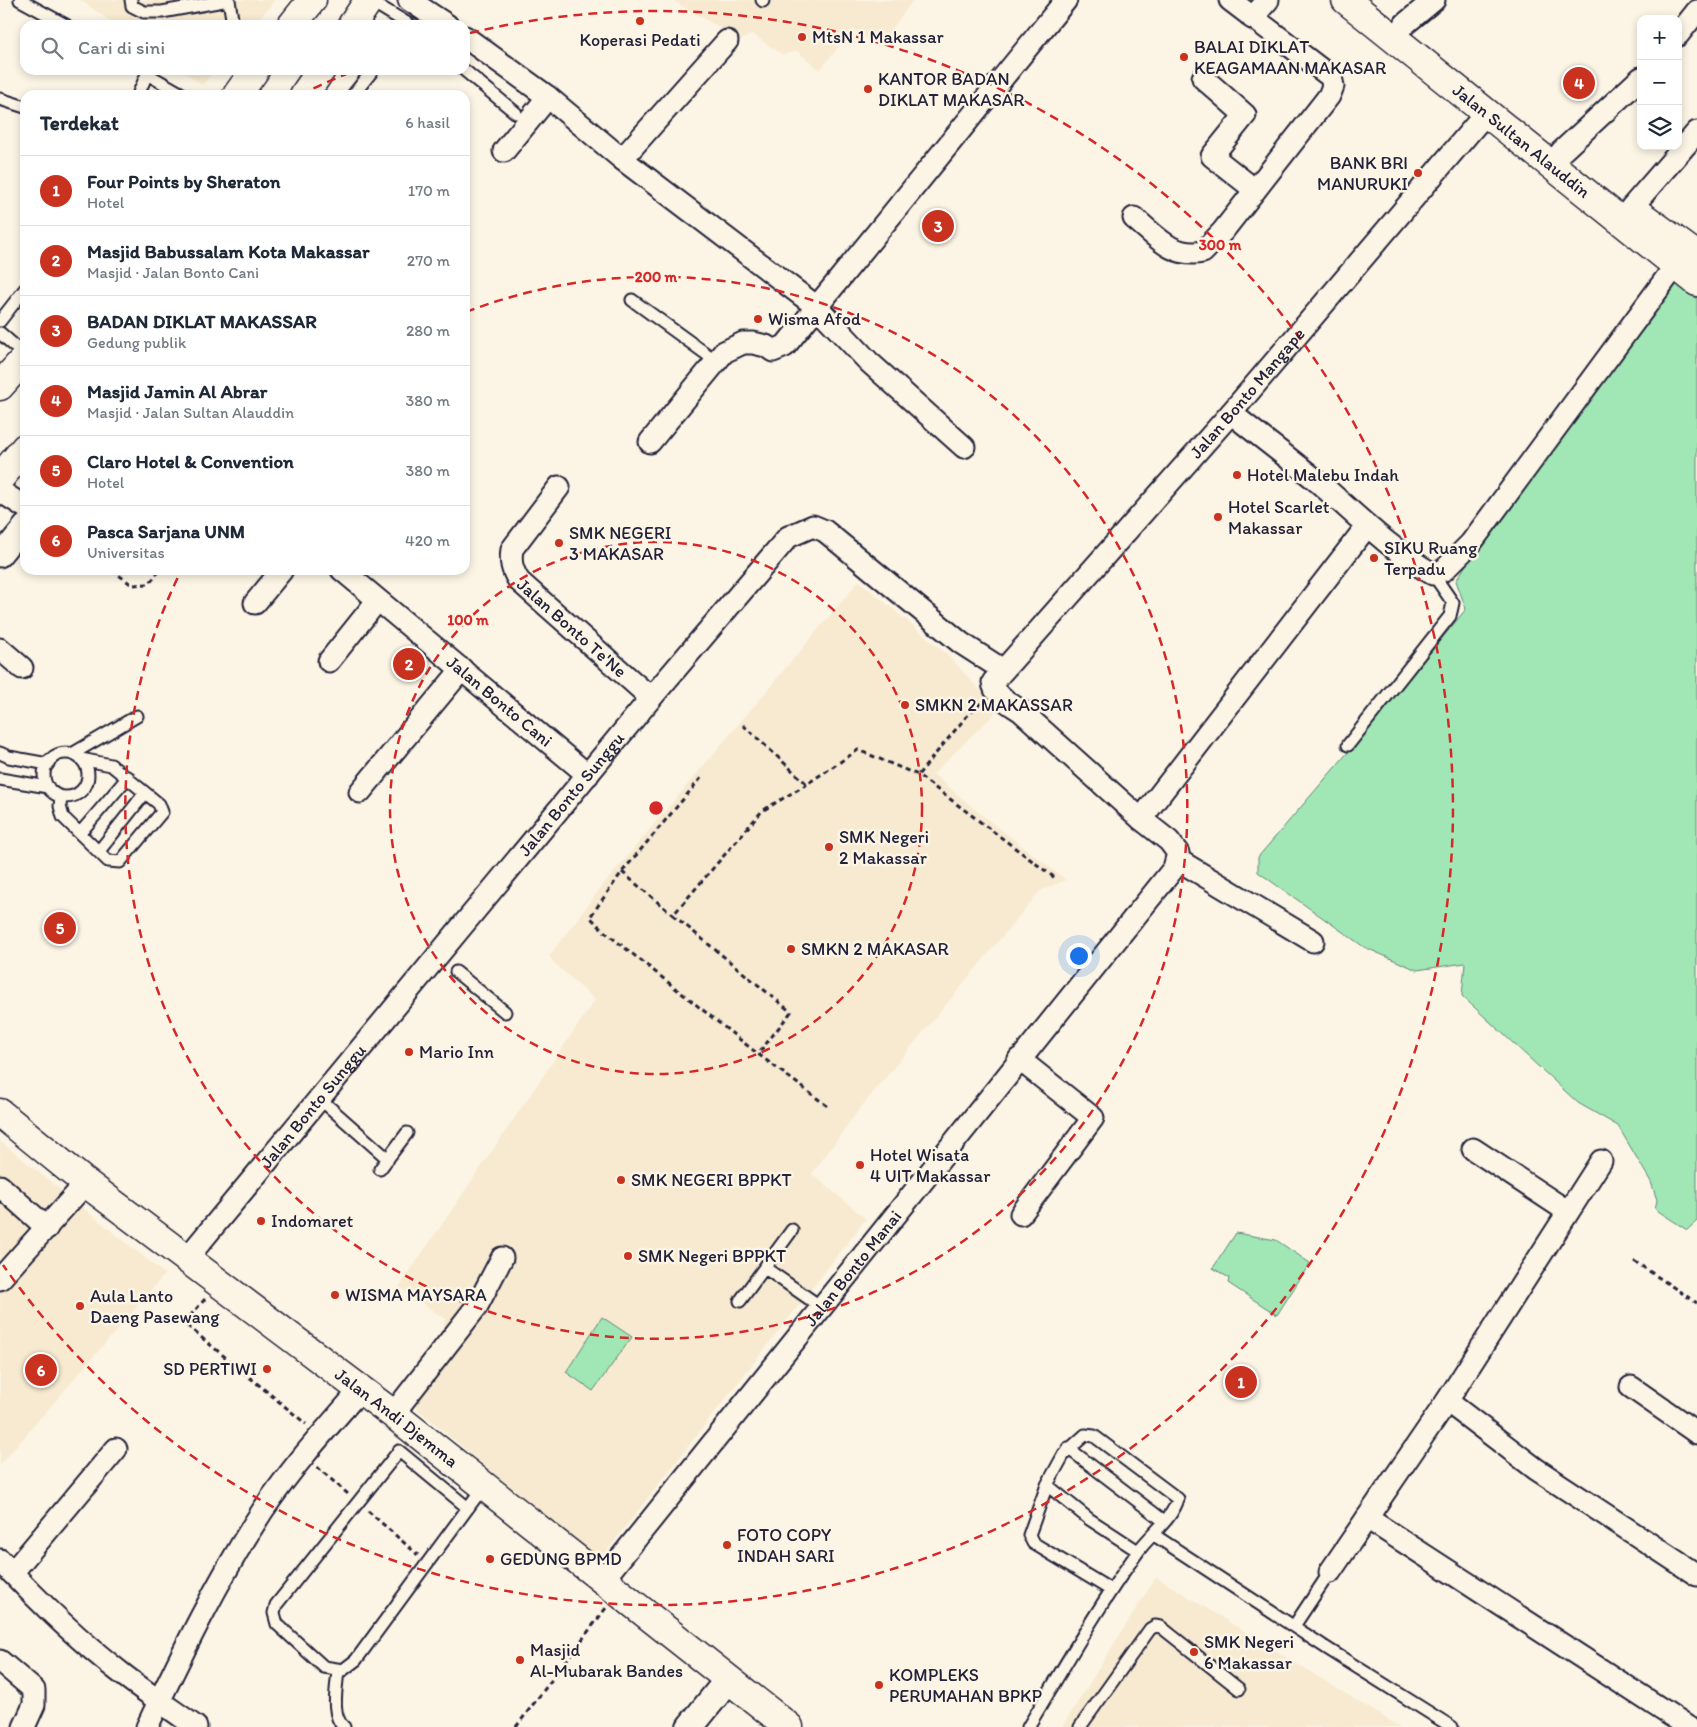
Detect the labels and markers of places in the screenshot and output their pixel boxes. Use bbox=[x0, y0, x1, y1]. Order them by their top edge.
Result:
marker: Koperasi Pedati bbox=[634, 15, 646, 27]
place label: MtsN 1 Makassar bbox=[812, 26, 945, 48]
place label: Koperasi Pedati bbox=[579, 29, 701, 51]
marker: MtsN 1 Makassar bbox=[796, 31, 808, 43]
place label: BALAI DIKLAT KEAGAMAAN MAKASAR bbox=[1194, 36, 1386, 79]
marker: BALAI DIKLAT KEAGAMAAN MAKASAR bbox=[1178, 51, 1190, 63]
pin: 4 bbox=[1563, 64, 1595, 102]
place label: KANTOR BADAN DIKLAT MAKASAR bbox=[878, 68, 1025, 111]
marker: KANTOR BADAN DIKLAT MAKASAR bbox=[862, 83, 874, 95]
place label: BANK BRI MANURUKI bbox=[1317, 152, 1408, 195]
marker: BANK BRI MANURUKI bbox=[1412, 167, 1424, 179]
pin: 3 bbox=[922, 207, 954, 245]
place label: Wisma Afod bbox=[768, 308, 861, 330]
marker: Wisma Afod bbox=[752, 313, 764, 325]
place label: Hotel Malebu Indah bbox=[1247, 464, 1399, 486]
marker: Hotel Malebu Indah bbox=[1231, 469, 1243, 481]
place label: Hotel Scarlet Makassar bbox=[1228, 496, 1330, 539]
marker: Hotel Scarlet Makassar bbox=[1212, 511, 1224, 523]
place label: SMK NEGERI 3 MAKASAR bbox=[569, 522, 672, 565]
marker: SMK NEGERI 3 MAKASAR bbox=[553, 537, 565, 549]
place label: SIKU Ruang Terpadu bbox=[1384, 537, 1478, 580]
marker: SIKU Ruang Terpadu bbox=[1368, 552, 1380, 564]
pin: 2 bbox=[393, 645, 425, 683]
place label: SMKN 2 MAKASSAR bbox=[915, 694, 1073, 716]
marker: SMKN 2 MAKASSAR bbox=[899, 699, 911, 711]
centre of rings bbox=[647, 799, 665, 817]
place label: SMK Negeri 2 Makassar bbox=[839, 826, 929, 869]
marker: SMK Negeri 2 Makassar bbox=[823, 841, 835, 853]
pin: 5 bbox=[44, 909, 76, 947]
place label: SMKN 2 MAKASAR bbox=[801, 938, 949, 960]
marker: SMKN 2 MAKASAR bbox=[785, 943, 797, 955]
place label: Mario Inn bbox=[419, 1041, 494, 1063]
marker: Mario Inn bbox=[403, 1046, 415, 1058]
place label: Hotel Wisata 4 UIT Makassar bbox=[870, 1144, 991, 1187]
marker: Hotel Wisata 4 UIT Makassar bbox=[854, 1159, 866, 1171]
place label: SMK NEGERI BPPKT bbox=[631, 1169, 792, 1191]
marker: SMK NEGERI BPPKT bbox=[615, 1174, 627, 1186]
place label: Indomaret bbox=[271, 1210, 354, 1232]
marker: Indomaret bbox=[255, 1215, 267, 1227]
place label: SMK Negeri BPPKT bbox=[638, 1245, 786, 1267]
marker: SMK Negeri BPPKT bbox=[622, 1250, 634, 1262]
place label: WISMA MAYSARA bbox=[345, 1284, 487, 1306]
place label: Aula Lanto Daeng Pasewang bbox=[90, 1285, 220, 1328]
marker: WISMA MAYSARA bbox=[329, 1289, 341, 1301]
marker: Aula Lanto Daeng Pasewang bbox=[74, 1300, 86, 1312]
pin: 6 bbox=[25, 1351, 57, 1389]
place label: SD PERTIWI bbox=[163, 1358, 257, 1380]
marker: SD PERTIWI bbox=[261, 1363, 273, 1375]
pin: 1 bbox=[1225, 1363, 1257, 1401]
place label: FOTO COPY INDAH SARI bbox=[737, 1524, 835, 1567]
marker: FOTO COPY INDAH SARI bbox=[721, 1539, 733, 1551]
place label: GEDUNG BPMD bbox=[500, 1548, 622, 1570]
marker: GEDUNG BPMD bbox=[484, 1553, 496, 1565]
place label: SMK Negeri 6 Makassar bbox=[1204, 1631, 1294, 1674]
place label: Masjid Al-Mubarak Bandes bbox=[530, 1639, 683, 1682]
marker: SMK Negeri 6 Makassar bbox=[1188, 1646, 1200, 1658]
marker: Masjid Al-Mubarak Bandes bbox=[514, 1654, 526, 1666]
place label: KOMPLEKS PERUMAHAN BPKP bbox=[889, 1664, 1042, 1707]
marker: KOMPLEKS PERUMAHAN BPKP bbox=[873, 1679, 885, 1691]

